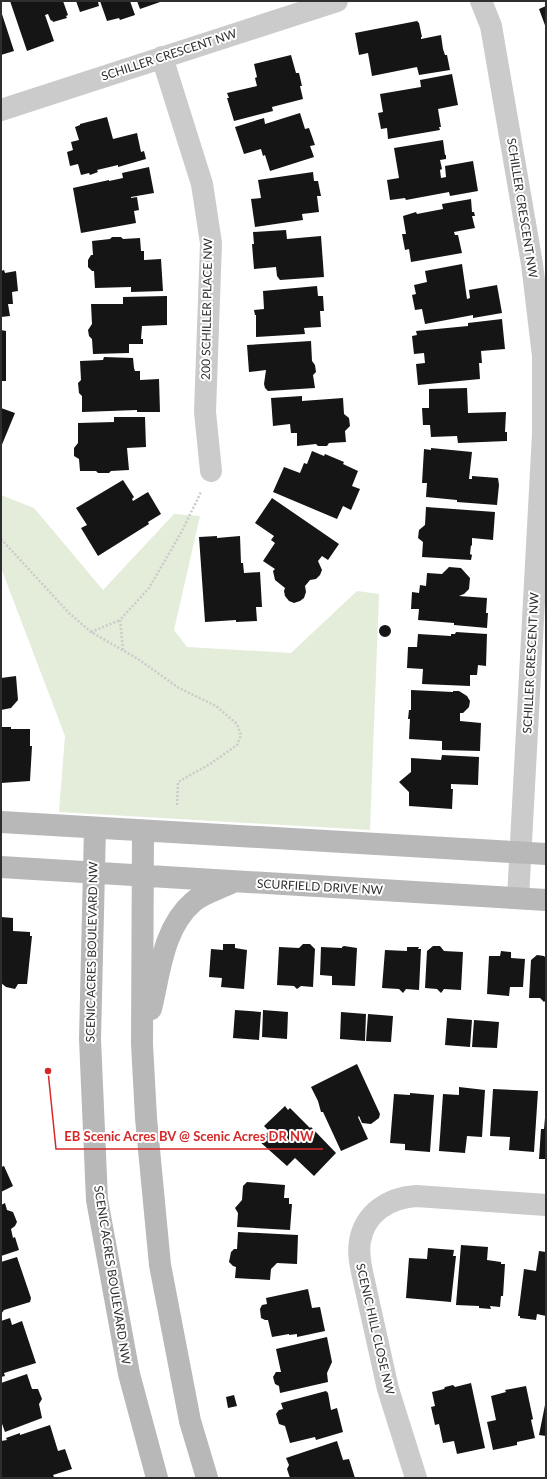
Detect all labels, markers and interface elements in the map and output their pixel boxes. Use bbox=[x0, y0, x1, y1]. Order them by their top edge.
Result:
street label: SCHILLER CRESCENT NW bbox=[99, 25, 239, 84]
street label: SCHILLER CRESCENT NW bbox=[504, 137, 541, 279]
street label: 200 SCHILLER PLACE NW bbox=[198, 237, 215, 380]
street label: SCHILLER CRESCENT NW bbox=[519, 591, 542, 734]
street label: SCENIC ACRES BOULEVARD NW bbox=[82, 861, 101, 1043]
street label: SCURFIELD DRIVE NW bbox=[257, 876, 384, 897]
callout: EB Scenic Acres BV @ Scenic Acres DR NW bbox=[56, 1124, 323, 1149]
text: EB Scenic Acres BV @ Scenic Acres DR NW bbox=[64, 1128, 314, 1144]
street label: SCENIC ACRES BOULEVARD NW bbox=[91, 1184, 134, 1366]
street label: SCENIC HILL CLOSE NW bbox=[353, 1262, 398, 1396]

